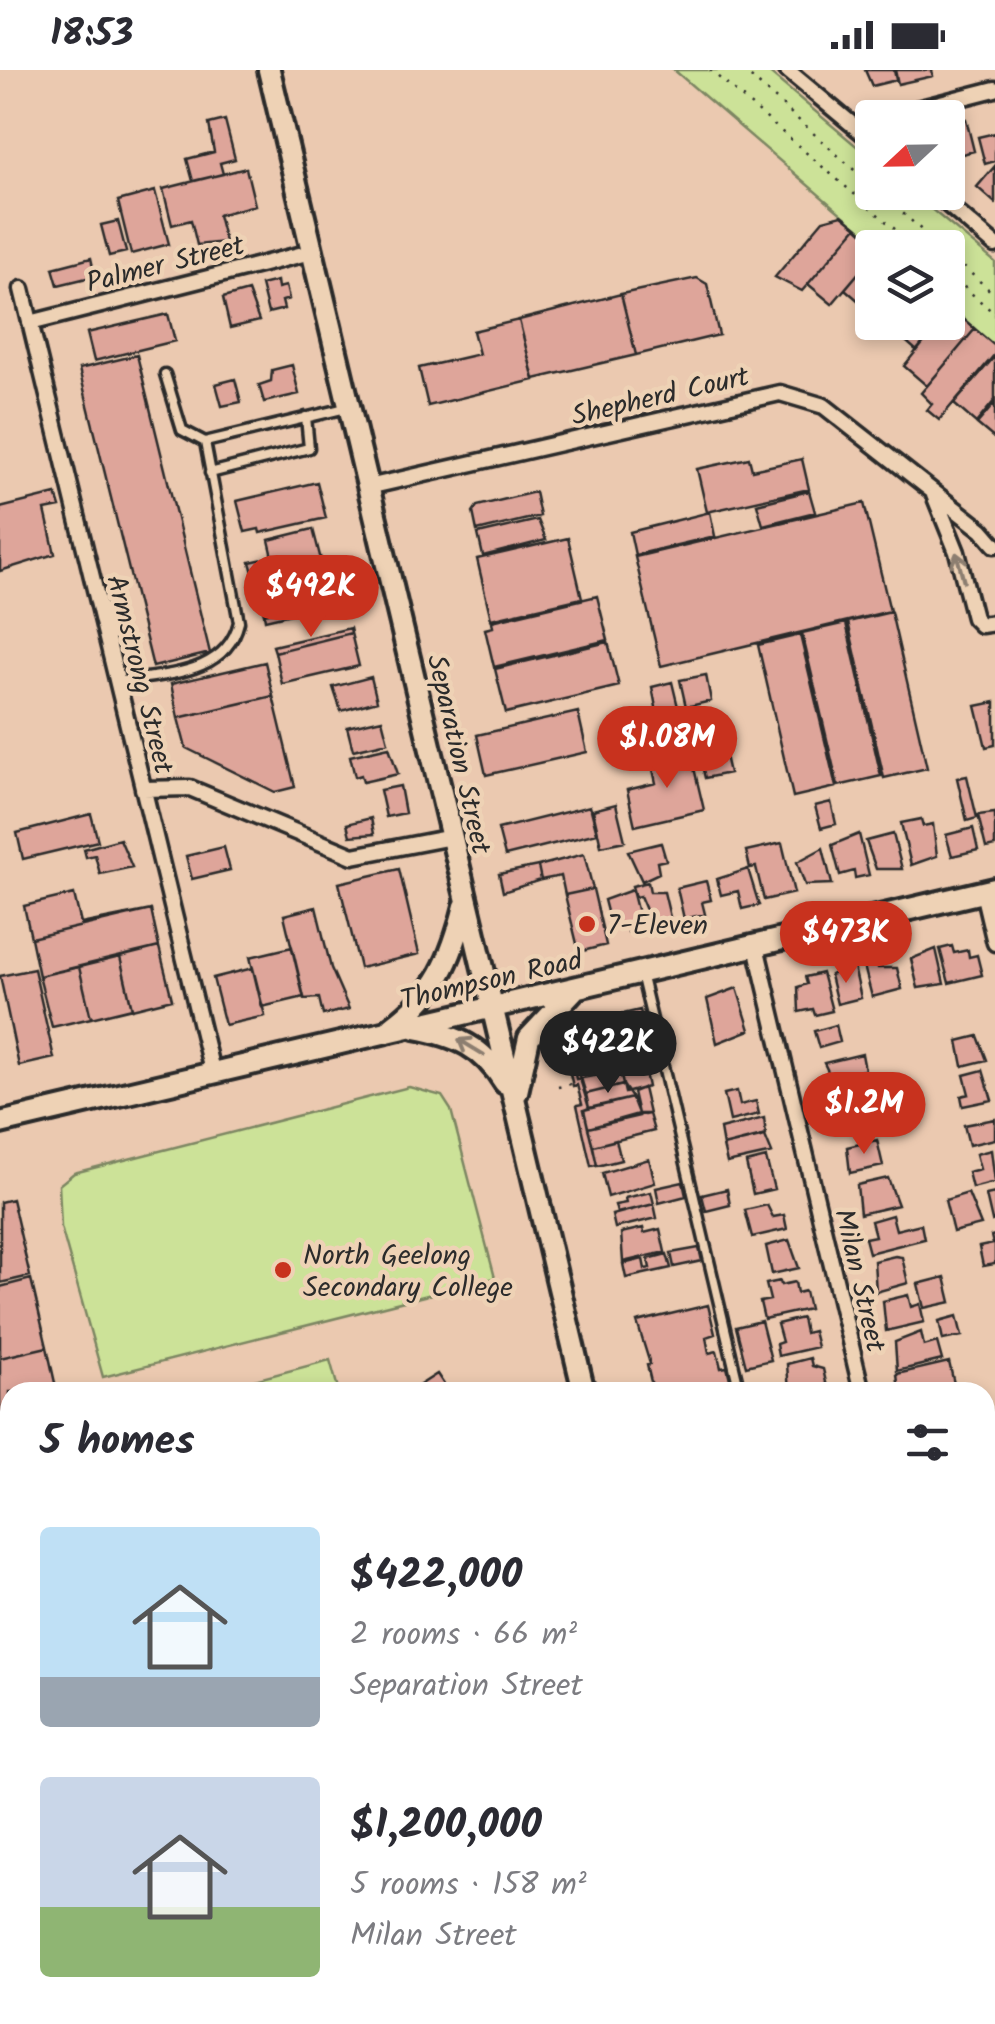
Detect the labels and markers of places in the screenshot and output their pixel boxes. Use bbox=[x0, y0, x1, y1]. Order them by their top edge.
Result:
pin: $492K bbox=[241, 555, 381, 640]
pin: $1.08M bbox=[586, 706, 748, 791]
pin: $473K bbox=[776, 901, 916, 986]
place label: 7-Eleven bbox=[607, 904, 708, 949]
marker: 7-Eleven bbox=[576, 913, 598, 935]
pin: $422K bbox=[538, 1011, 678, 1096]
pin: $1.2M bbox=[794, 1072, 934, 1157]
place label: North Geelong Secondary College bbox=[303, 1234, 513, 1311]
marker: North Geelong Secondary College bbox=[272, 1259, 294, 1281]

